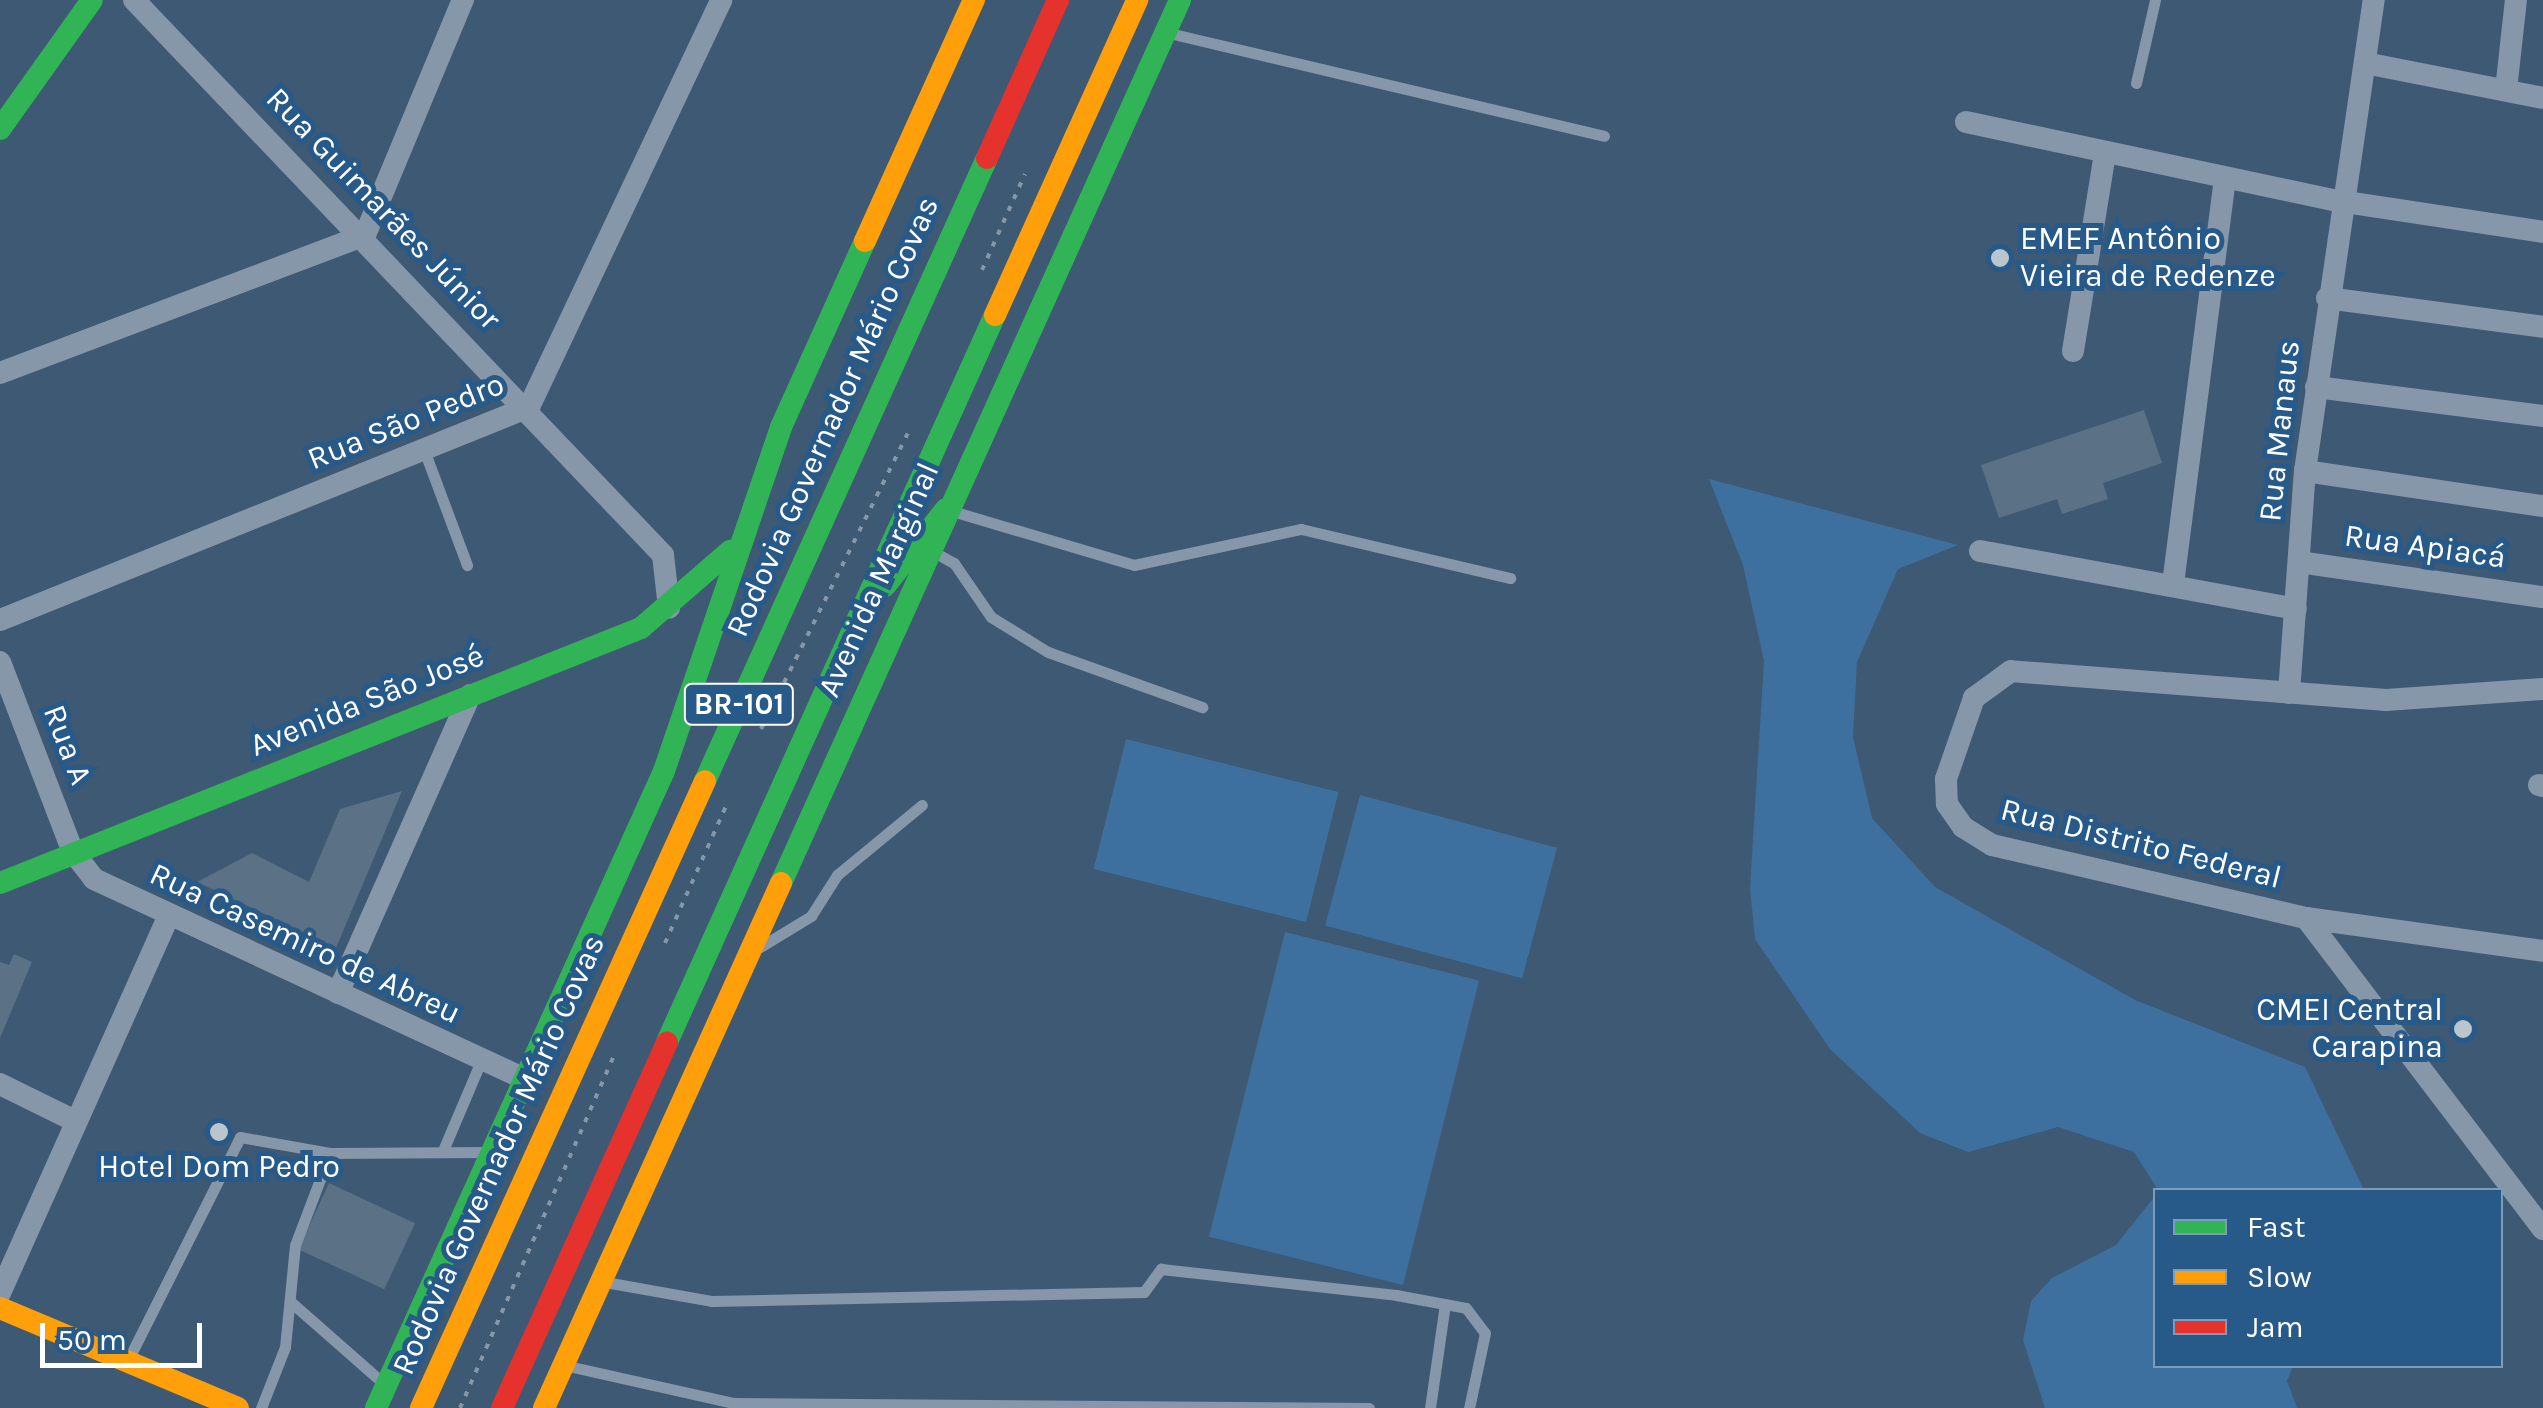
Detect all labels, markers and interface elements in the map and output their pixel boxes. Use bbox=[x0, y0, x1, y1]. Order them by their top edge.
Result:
street label: Rua Guimarães Júnior bbox=[258, 80, 508, 338]
street label: Rodovia Governador Mário Covas bbox=[718, 191, 948, 643]
place label: EMEF Antônio Vieira de Redenze bbox=[2020, 221, 2276, 296]
marker: EMEF Antônio Vieira de Redenze bbox=[1989, 247, 2011, 269]
street label: Rua Manaus bbox=[2251, 338, 2309, 524]
street label: Rua São Pedro bbox=[302, 365, 510, 479]
street label: Avenida Marginal bbox=[810, 457, 948, 703]
street label: Rua Apiacá bbox=[2342, 517, 2508, 577]
street label: Avenida São José bbox=[244, 637, 490, 765]
road number: BR-101 bbox=[682, 679, 796, 729]
street label: Rua A bbox=[34, 700, 100, 790]
street label: Rua Distrito Federal bbox=[1997, 791, 2285, 897]
street label: Rua Casemiro de Abreu bbox=[143, 855, 467, 1033]
street label: Rodovia Governador Mário Covas bbox=[384, 929, 614, 1381]
place label: CMEI Central Carapina bbox=[2256, 992, 2443, 1067]
marker: CMEI Central Carapina bbox=[2452, 1018, 2474, 1040]
marker: Hotel Dom Pedro bbox=[208, 1121, 230, 1143]
place label: Hotel Dom Pedro bbox=[98, 1148, 340, 1186]
legend bbox=[2153, 1188, 2503, 1368]
text: Fast bbox=[2247, 1209, 2306, 1245]
text: Slow bbox=[2247, 1259, 2312, 1295]
scale bar bbox=[45, 1303, 208, 1365]
text: Jam bbox=[2247, 1309, 2304, 1345]
text: 50 m bbox=[57, 1322, 127, 1358]

